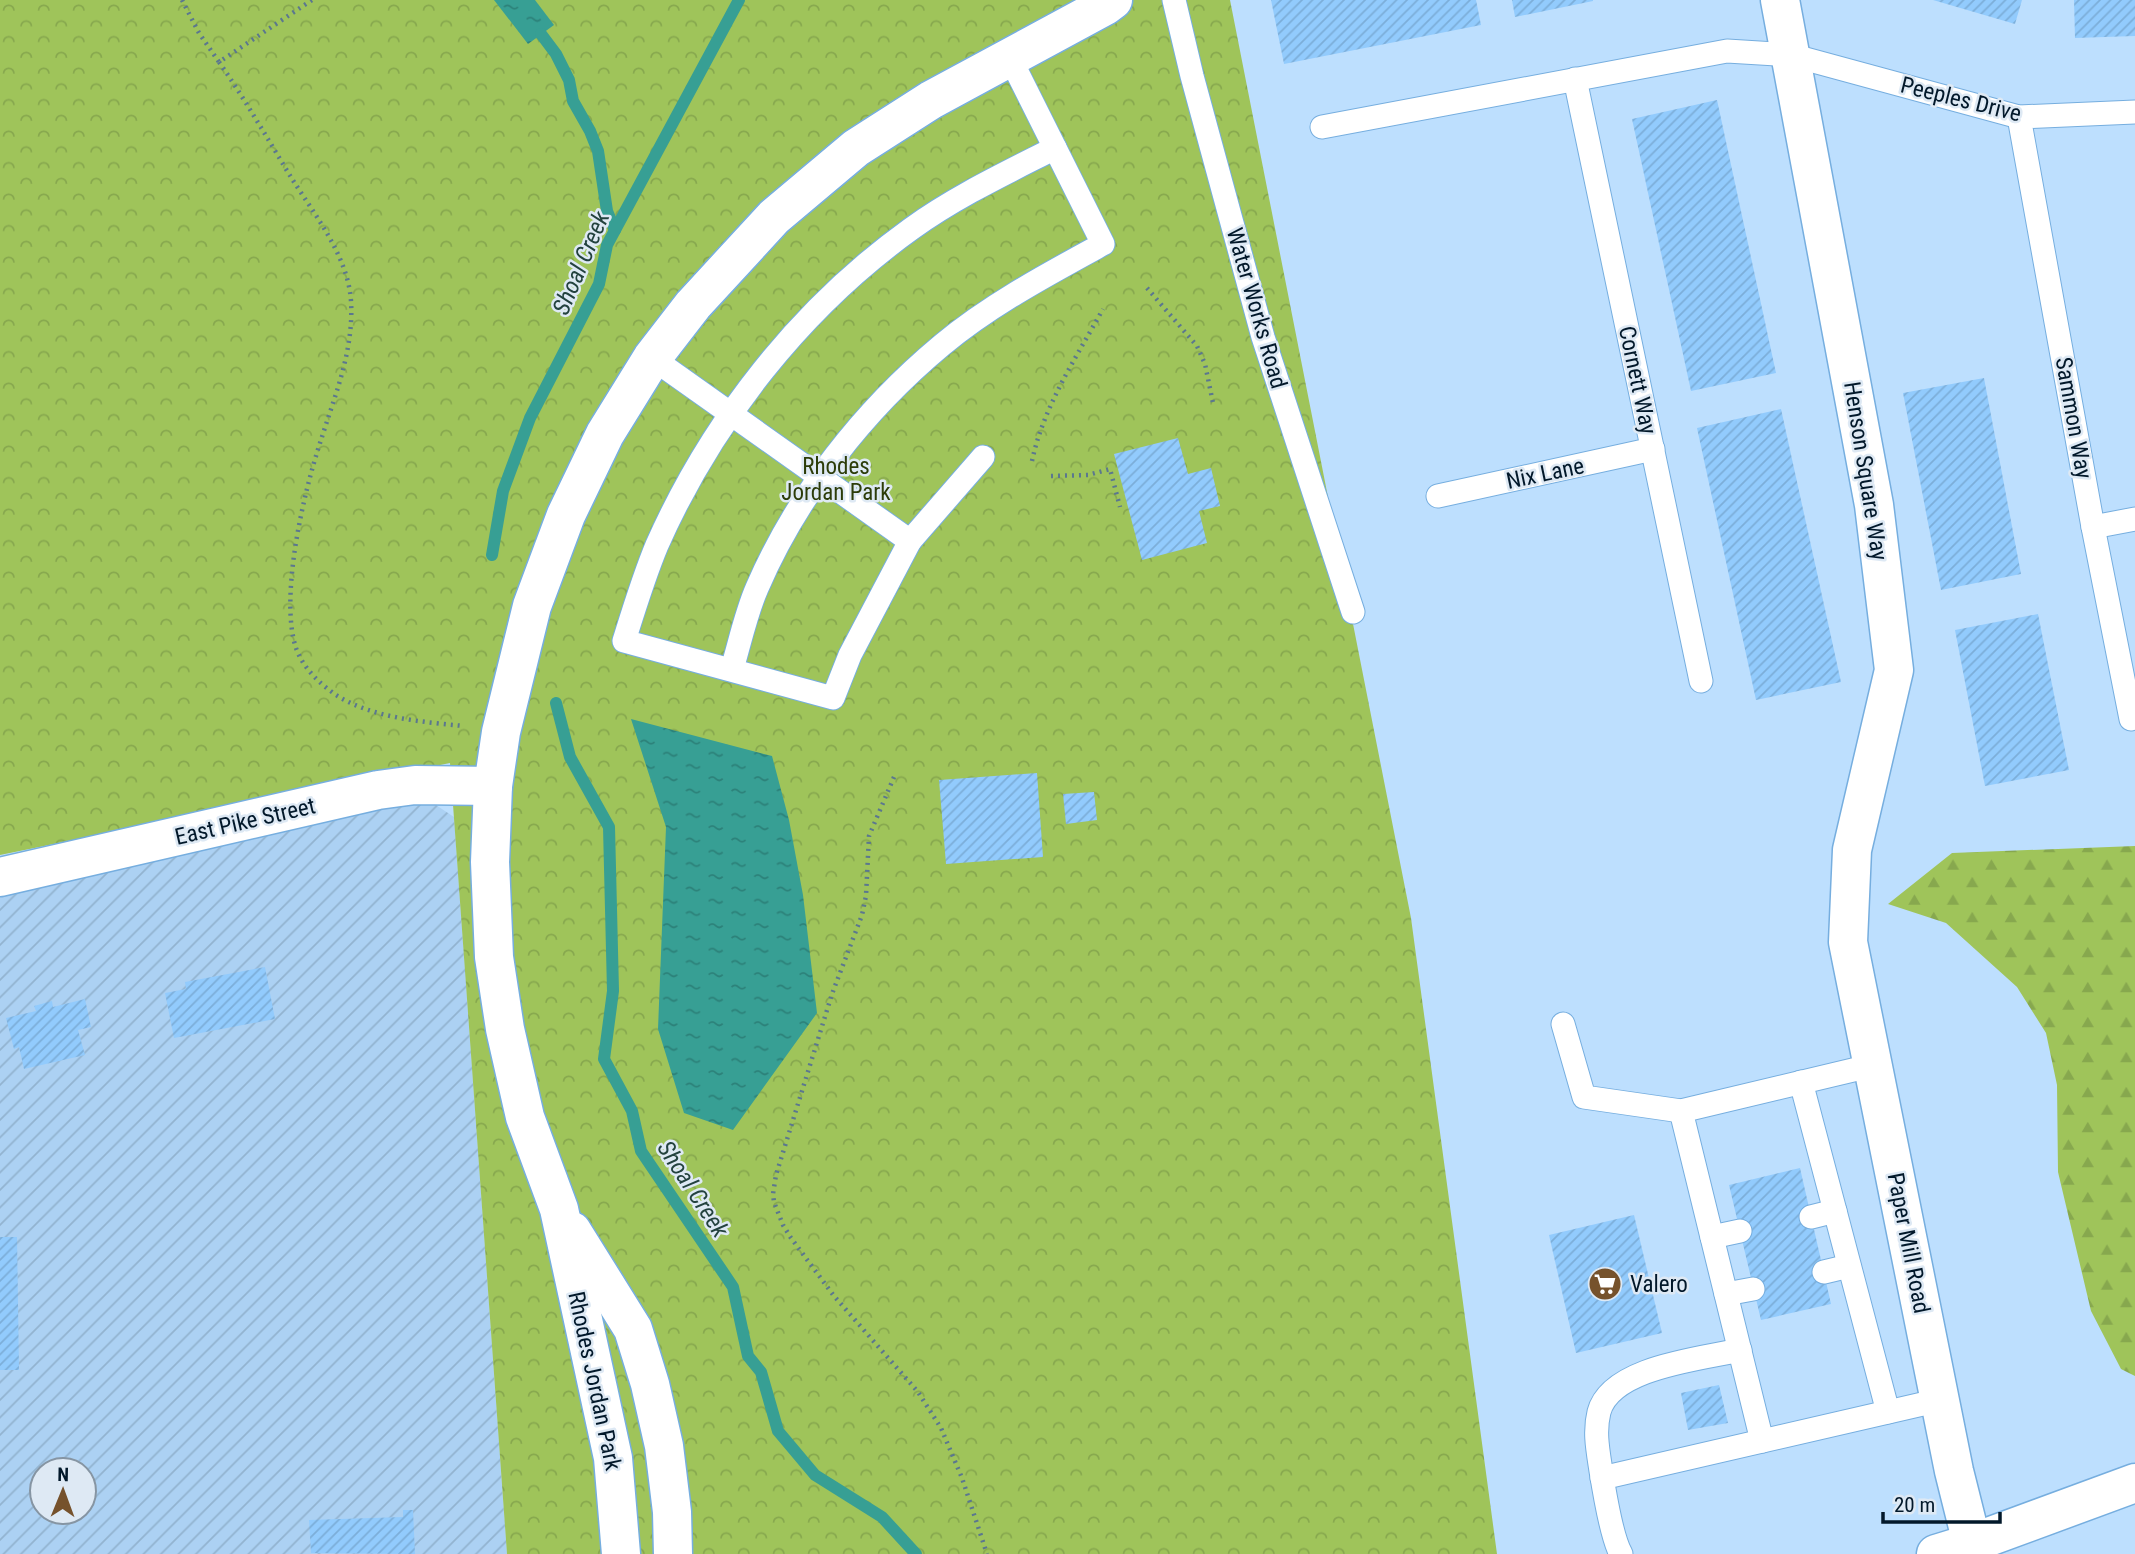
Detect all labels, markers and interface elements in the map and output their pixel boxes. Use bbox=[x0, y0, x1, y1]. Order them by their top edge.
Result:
street label: Peeples Drive bbox=[1898, 71, 2024, 127]
water label: Shoal Creek bbox=[547, 207, 615, 319]
street label: Water Works Road bbox=[1221, 225, 1292, 392]
street label: Cornett Way bbox=[1613, 324, 1662, 437]
street label: Sammon Way bbox=[2050, 355, 2098, 481]
street label: Henson Square Way bbox=[1838, 380, 1893, 563]
street label: Nix Lane bbox=[1504, 452, 1586, 495]
park label: Rhodes Jordan Park bbox=[781, 453, 891, 506]
street label: East Pike Street bbox=[172, 792, 318, 851]
water label: Shoal Creek bbox=[651, 1136, 735, 1243]
street label: Paper Mill Road bbox=[1882, 1170, 1935, 1316]
supermarket icon: Valero bbox=[1586, 1265, 1624, 1303]
place label: Valero bbox=[1630, 1271, 1688, 1298]
street label: Rhodes Jordan Park bbox=[562, 1289, 627, 1474]
north arrow bbox=[28, 1456, 98, 1526]
text: N bbox=[57, 1463, 69, 1486]
scale bar bbox=[1883, 1480, 2000, 1524]
text: 20 m bbox=[1894, 1493, 1935, 1517]

